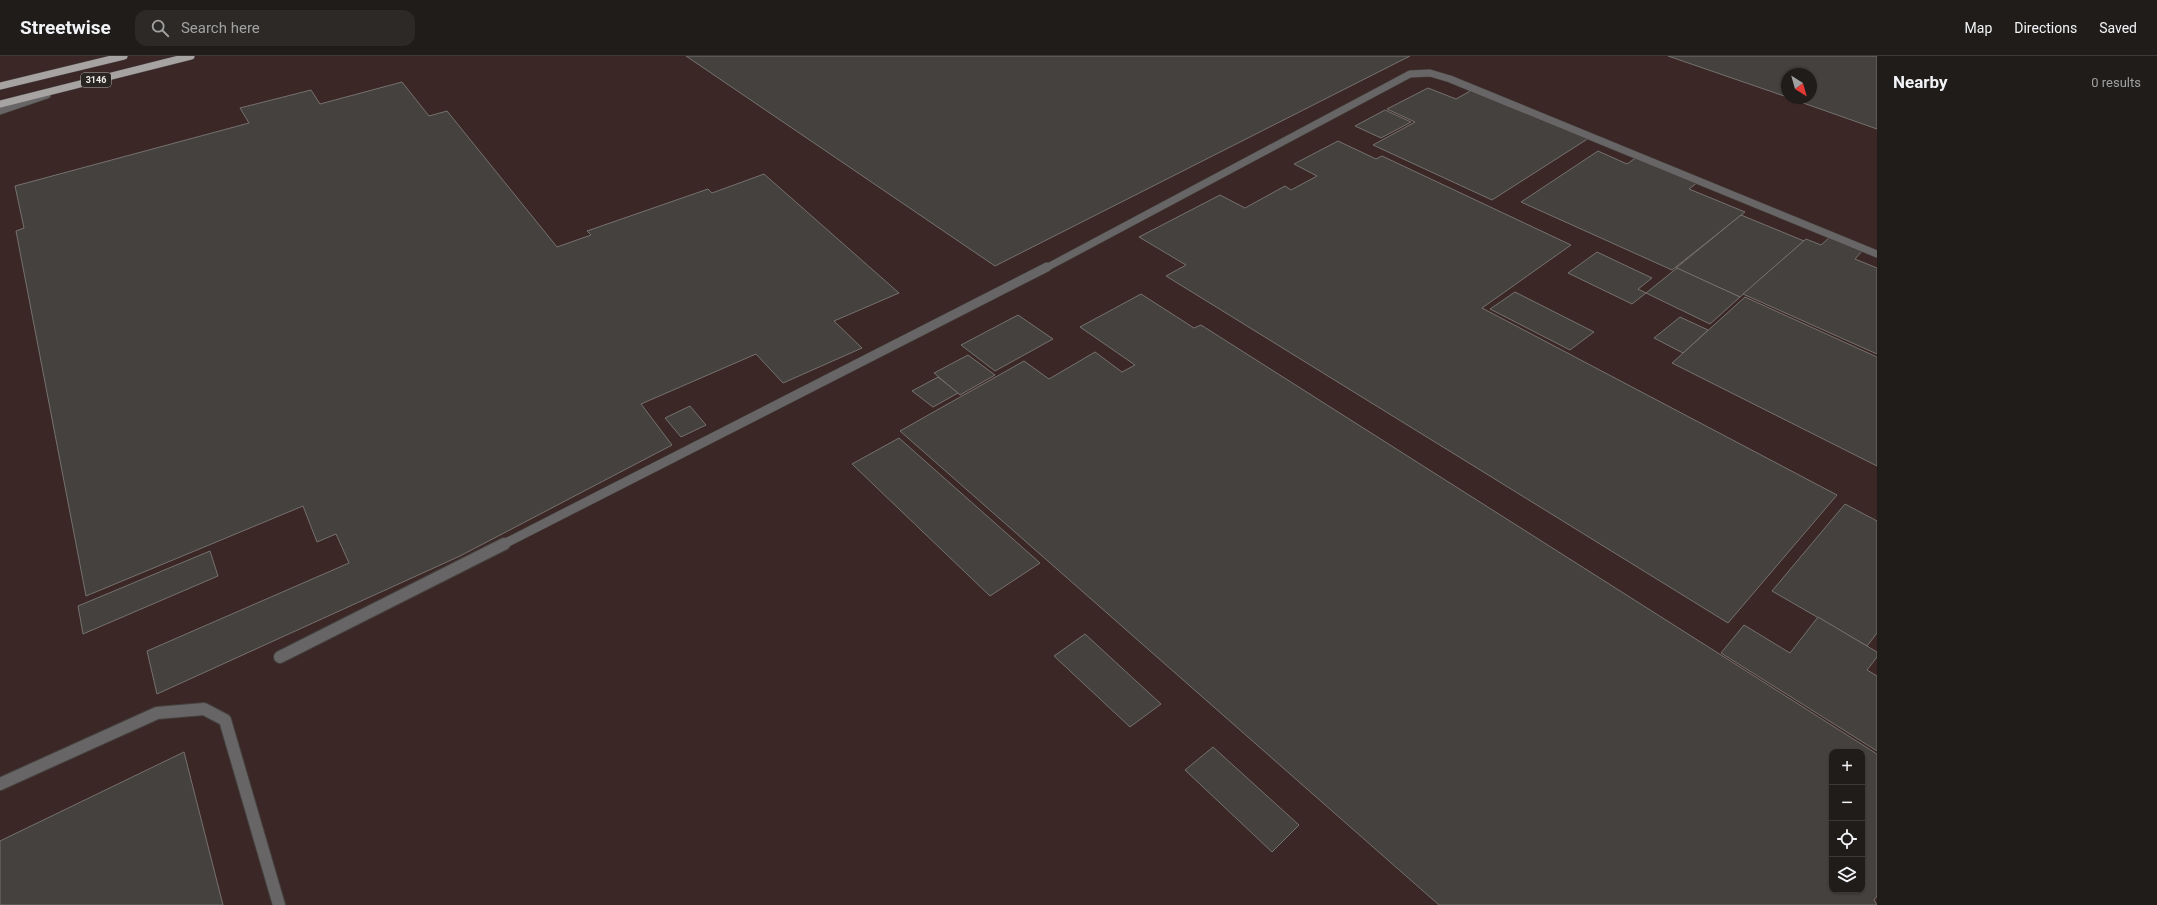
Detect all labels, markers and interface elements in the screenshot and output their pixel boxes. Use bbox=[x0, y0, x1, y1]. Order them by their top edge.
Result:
search box bbox=[135, 10, 415, 46]
text: Streetwise bbox=[20, 16, 111, 39]
icon: search bbox=[149, 17, 171, 39]
text: Search here bbox=[181, 19, 260, 37]
text: Map bbox=[1965, 20, 1992, 36]
text: Directions bbox=[2014, 20, 2077, 36]
text: Saved bbox=[2099, 20, 2137, 36]
north arrow bbox=[1781, 68, 1817, 104]
text: Nearby bbox=[1893, 72, 1948, 92]
road number: 3146 bbox=[81, 73, 111, 87]
text: 0 results bbox=[2091, 75, 2141, 90]
map controls bbox=[1829, 749, 1865, 893]
button: + bbox=[1829, 749, 1865, 785]
button: − bbox=[1829, 785, 1865, 821]
button: locate bbox=[1829, 821, 1865, 857]
button: layers bbox=[1829, 857, 1865, 893]

